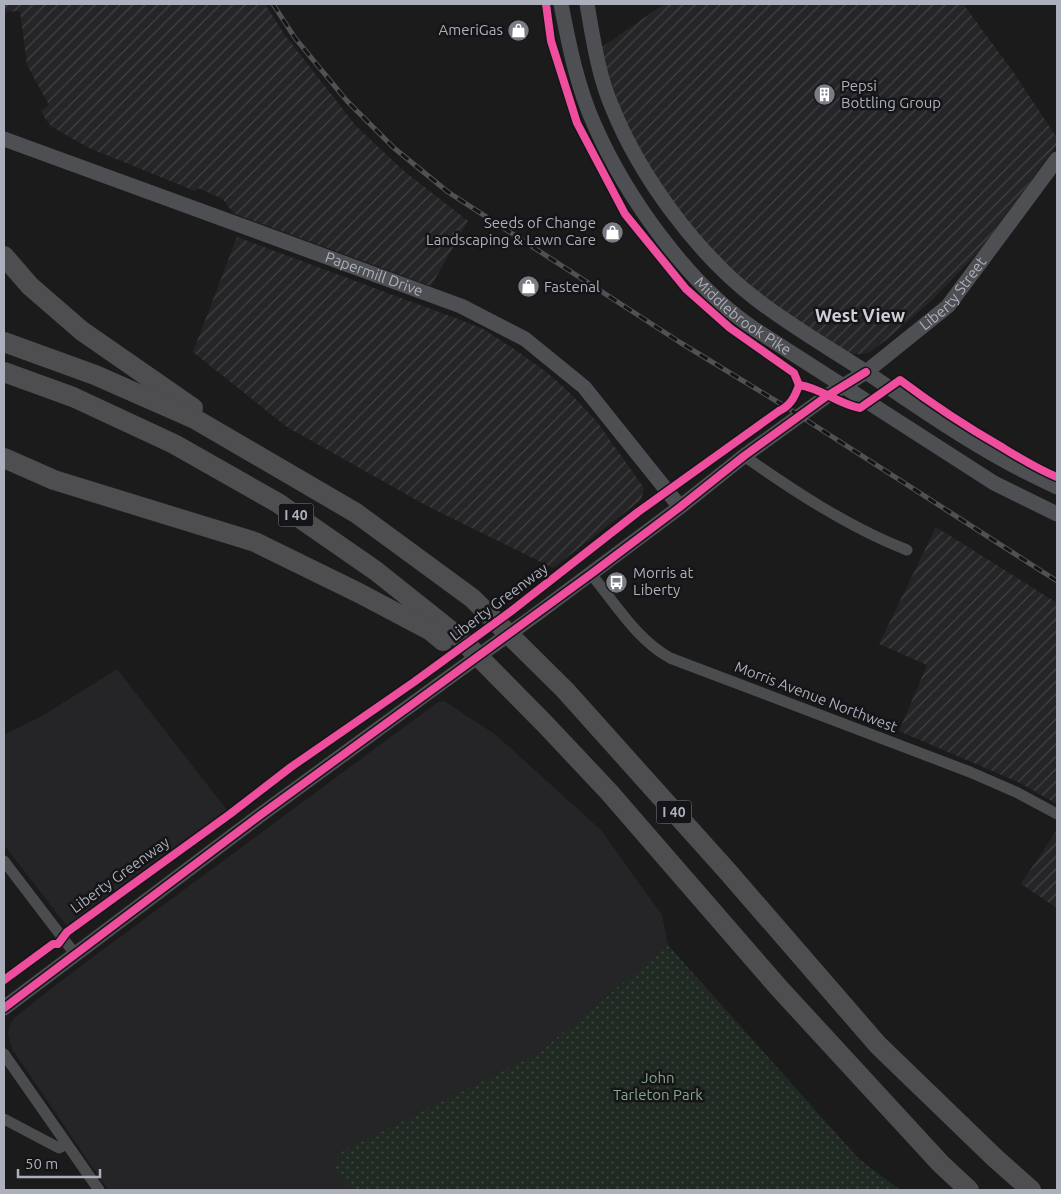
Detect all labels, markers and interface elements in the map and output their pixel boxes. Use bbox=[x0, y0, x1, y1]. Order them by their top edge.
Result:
shop icon: AmeriGas bbox=[507, 18, 531, 42]
place label: AmeriGas bbox=[439, 21, 503, 38]
place label: Pepsi Bottling Group bbox=[841, 77, 941, 111]
building icon: Pepsi Bottling Group bbox=[813, 83, 837, 107]
place label: Seeds of Change Landscaping & Lawn Care bbox=[426, 214, 596, 248]
shop icon: Seeds of Change Landscaping & Lawn Care bbox=[600, 220, 624, 244]
street label: Papermill Drive bbox=[323, 248, 425, 299]
street label: Liberty Street bbox=[916, 253, 989, 333]
street label: Middlebrook Pike bbox=[691, 273, 795, 358]
shop icon: Fastenal bbox=[516, 275, 540, 299]
place label: Fastenal bbox=[544, 278, 600, 295]
district label: West View bbox=[815, 305, 905, 325]
road number: I 40 bbox=[278, 504, 314, 526]
street label: Liberty Greenway bbox=[447, 559, 551, 644]
place label: Morris at Liberty bbox=[633, 564, 693, 598]
bus stop icon: Morris at Liberty bbox=[605, 570, 629, 594]
street label: Morris Avenue Northwest bbox=[733, 658, 900, 735]
road number: I 40 bbox=[656, 800, 692, 824]
street label: Liberty Greenway bbox=[67, 833, 172, 916]
park label: John Tarleton Park bbox=[613, 1069, 703, 1103]
scale bar bbox=[18, 1146, 100, 1178]
text: 50 m bbox=[25, 1155, 58, 1172]

